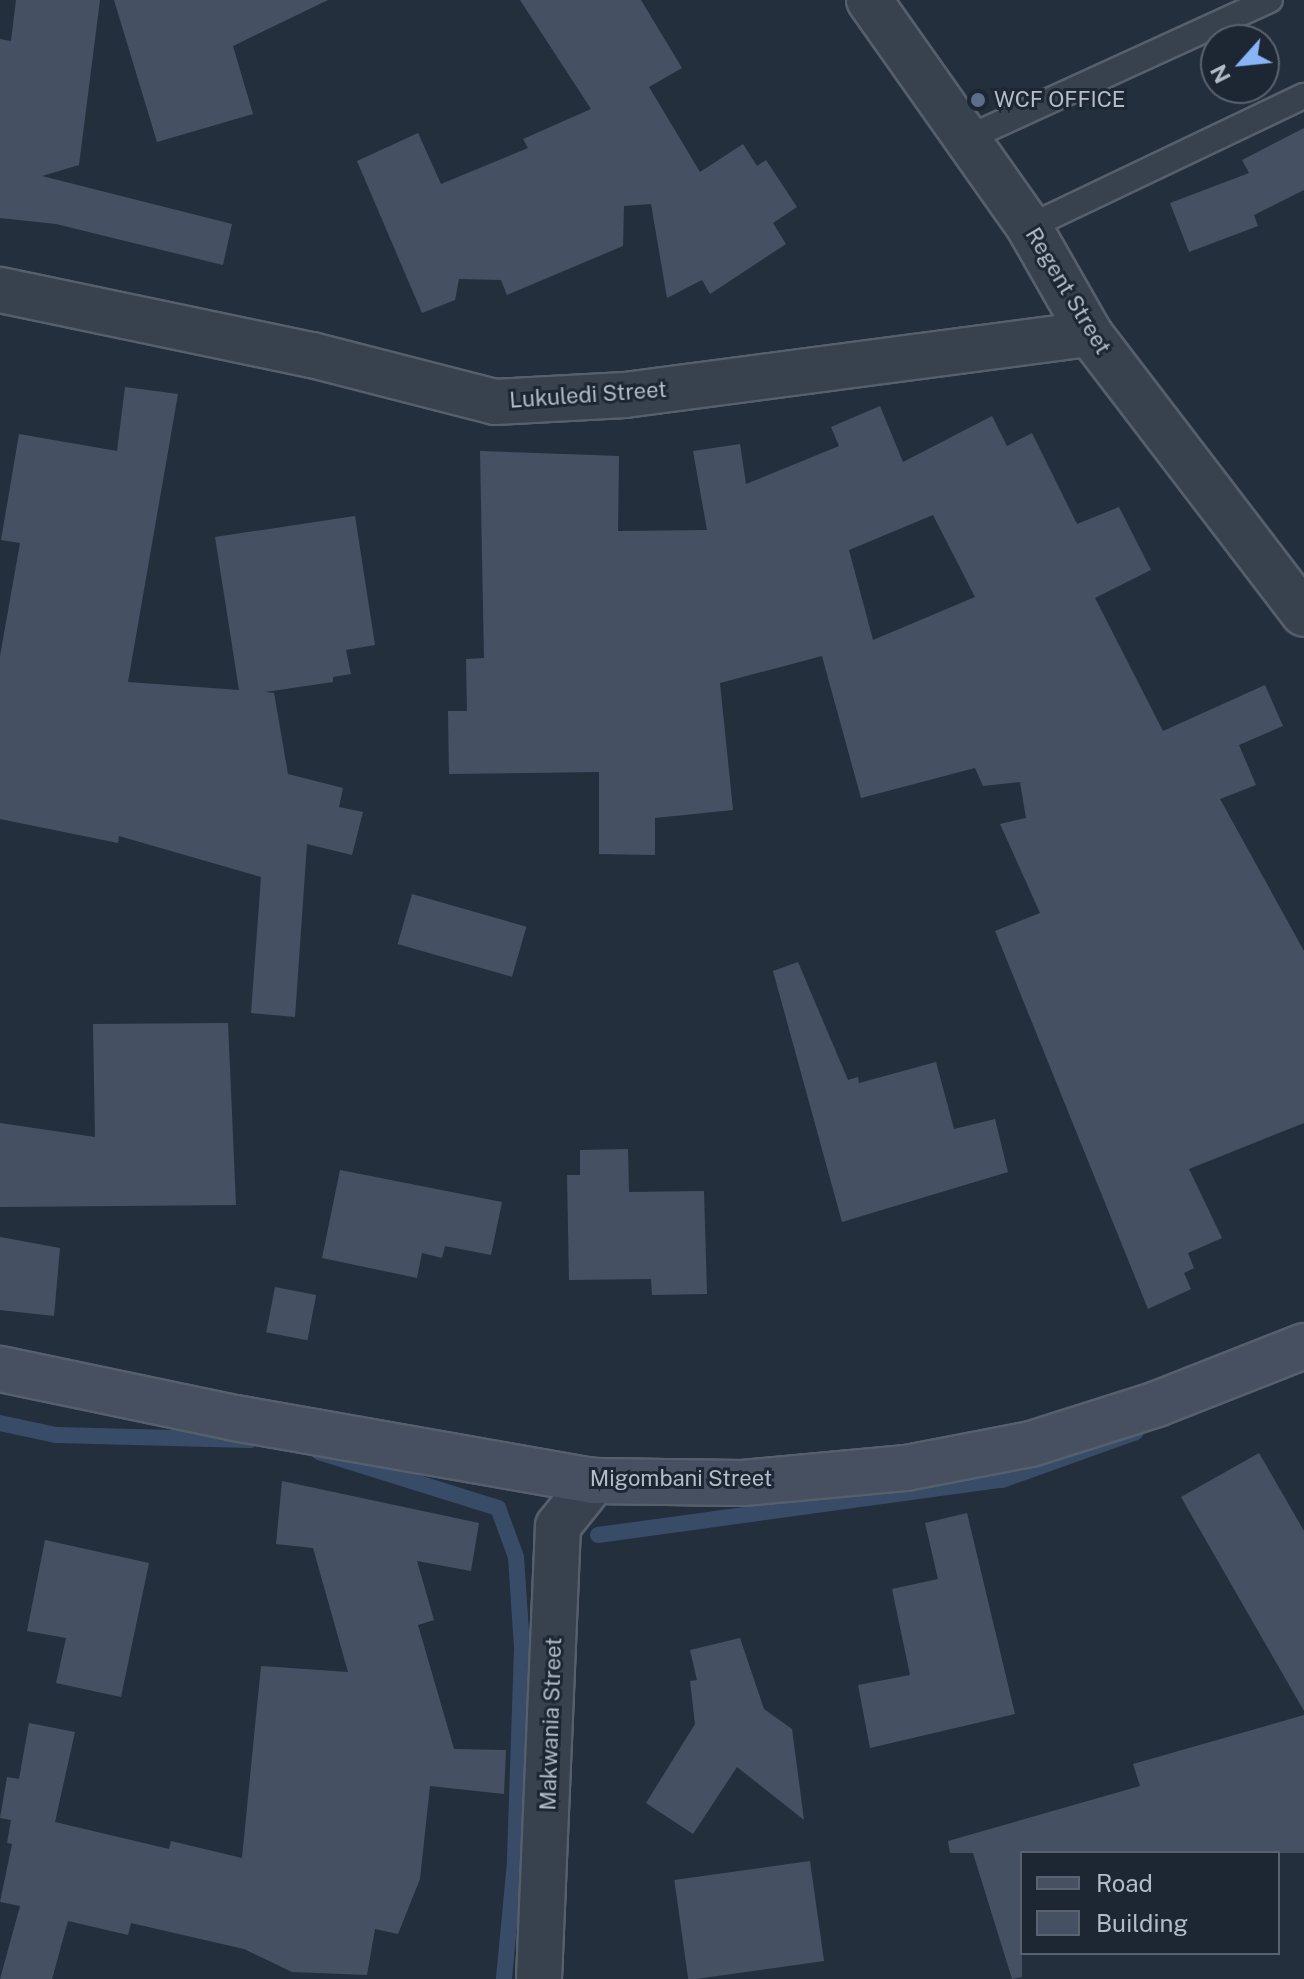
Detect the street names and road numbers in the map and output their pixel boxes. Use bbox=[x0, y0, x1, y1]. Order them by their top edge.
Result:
street label: Regent Street bbox=[1020, 223, 1116, 359]
street label: Lukuledi Street bbox=[508, 376, 668, 414]
street label: Migombani Street bbox=[590, 1466, 772, 1492]
street label: Makwania Street bbox=[535, 1637, 567, 1811]

